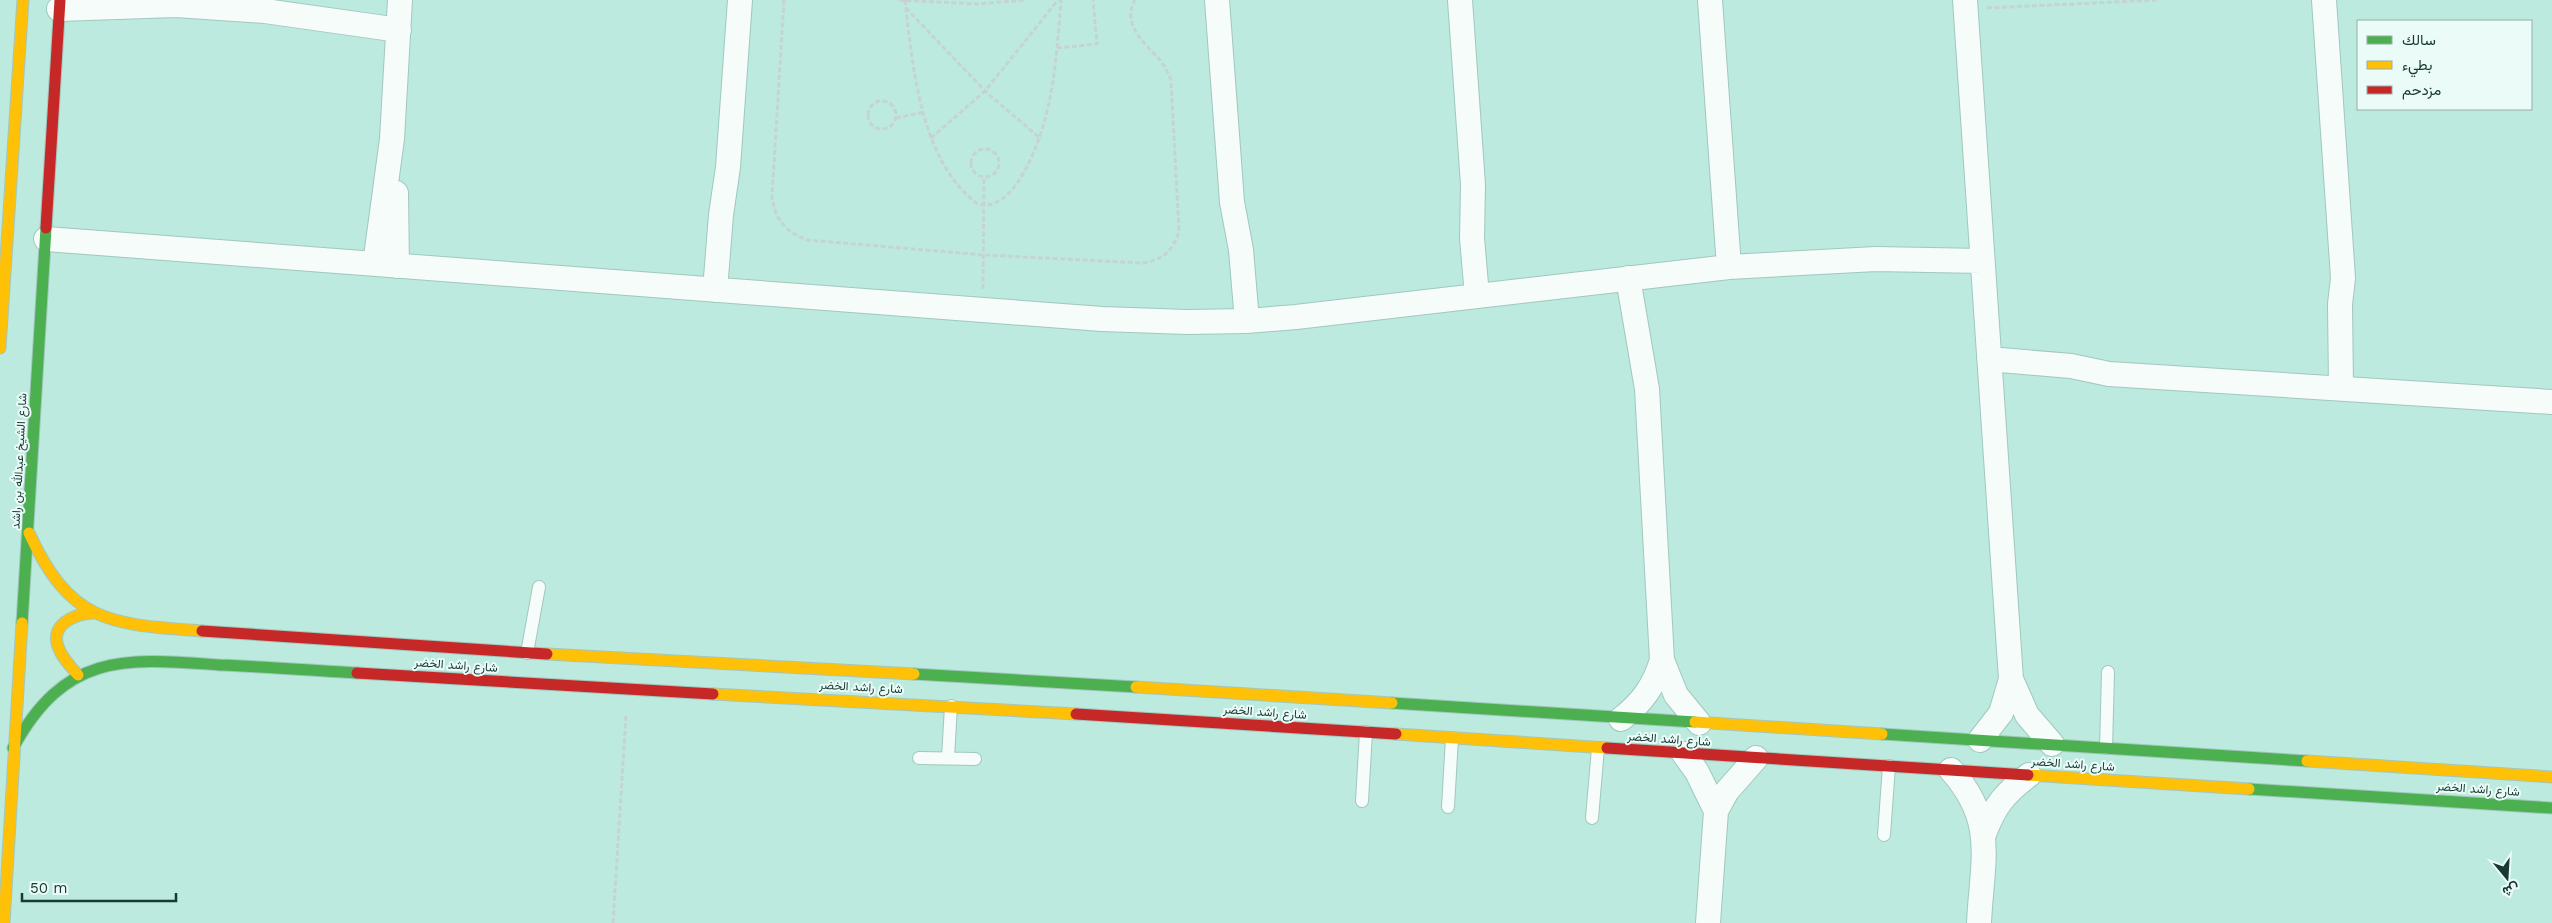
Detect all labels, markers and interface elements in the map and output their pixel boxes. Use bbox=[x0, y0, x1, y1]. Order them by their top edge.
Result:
legend bbox=[2357, 20, 2532, 110]
text: سالك bbox=[2402, 31, 2436, 49]
text: بطيء bbox=[2402, 56, 2432, 78]
text: مزدحم bbox=[2402, 81, 2441, 100]
street label: شارع الشيخ عبدالله بن راشد bbox=[8, 393, 32, 529]
street label: شارع راشد الخضر bbox=[413, 655, 498, 677]
street label: شارع راشد الخضر bbox=[818, 678, 903, 698]
street label: شارع راشد الخضر bbox=[1222, 702, 1307, 724]
street label: شارع راشد الخضر bbox=[1626, 729, 1711, 751]
street label: شارع راشد الخضر bbox=[2030, 754, 2115, 776]
street label: شارع راشد الخضر bbox=[2435, 779, 2520, 801]
north arrow bbox=[2482, 853, 2532, 903]
scale bar bbox=[22, 870, 176, 902]
text: 50 m bbox=[30, 879, 67, 897]
text: ش bbox=[2500, 879, 2521, 901]

